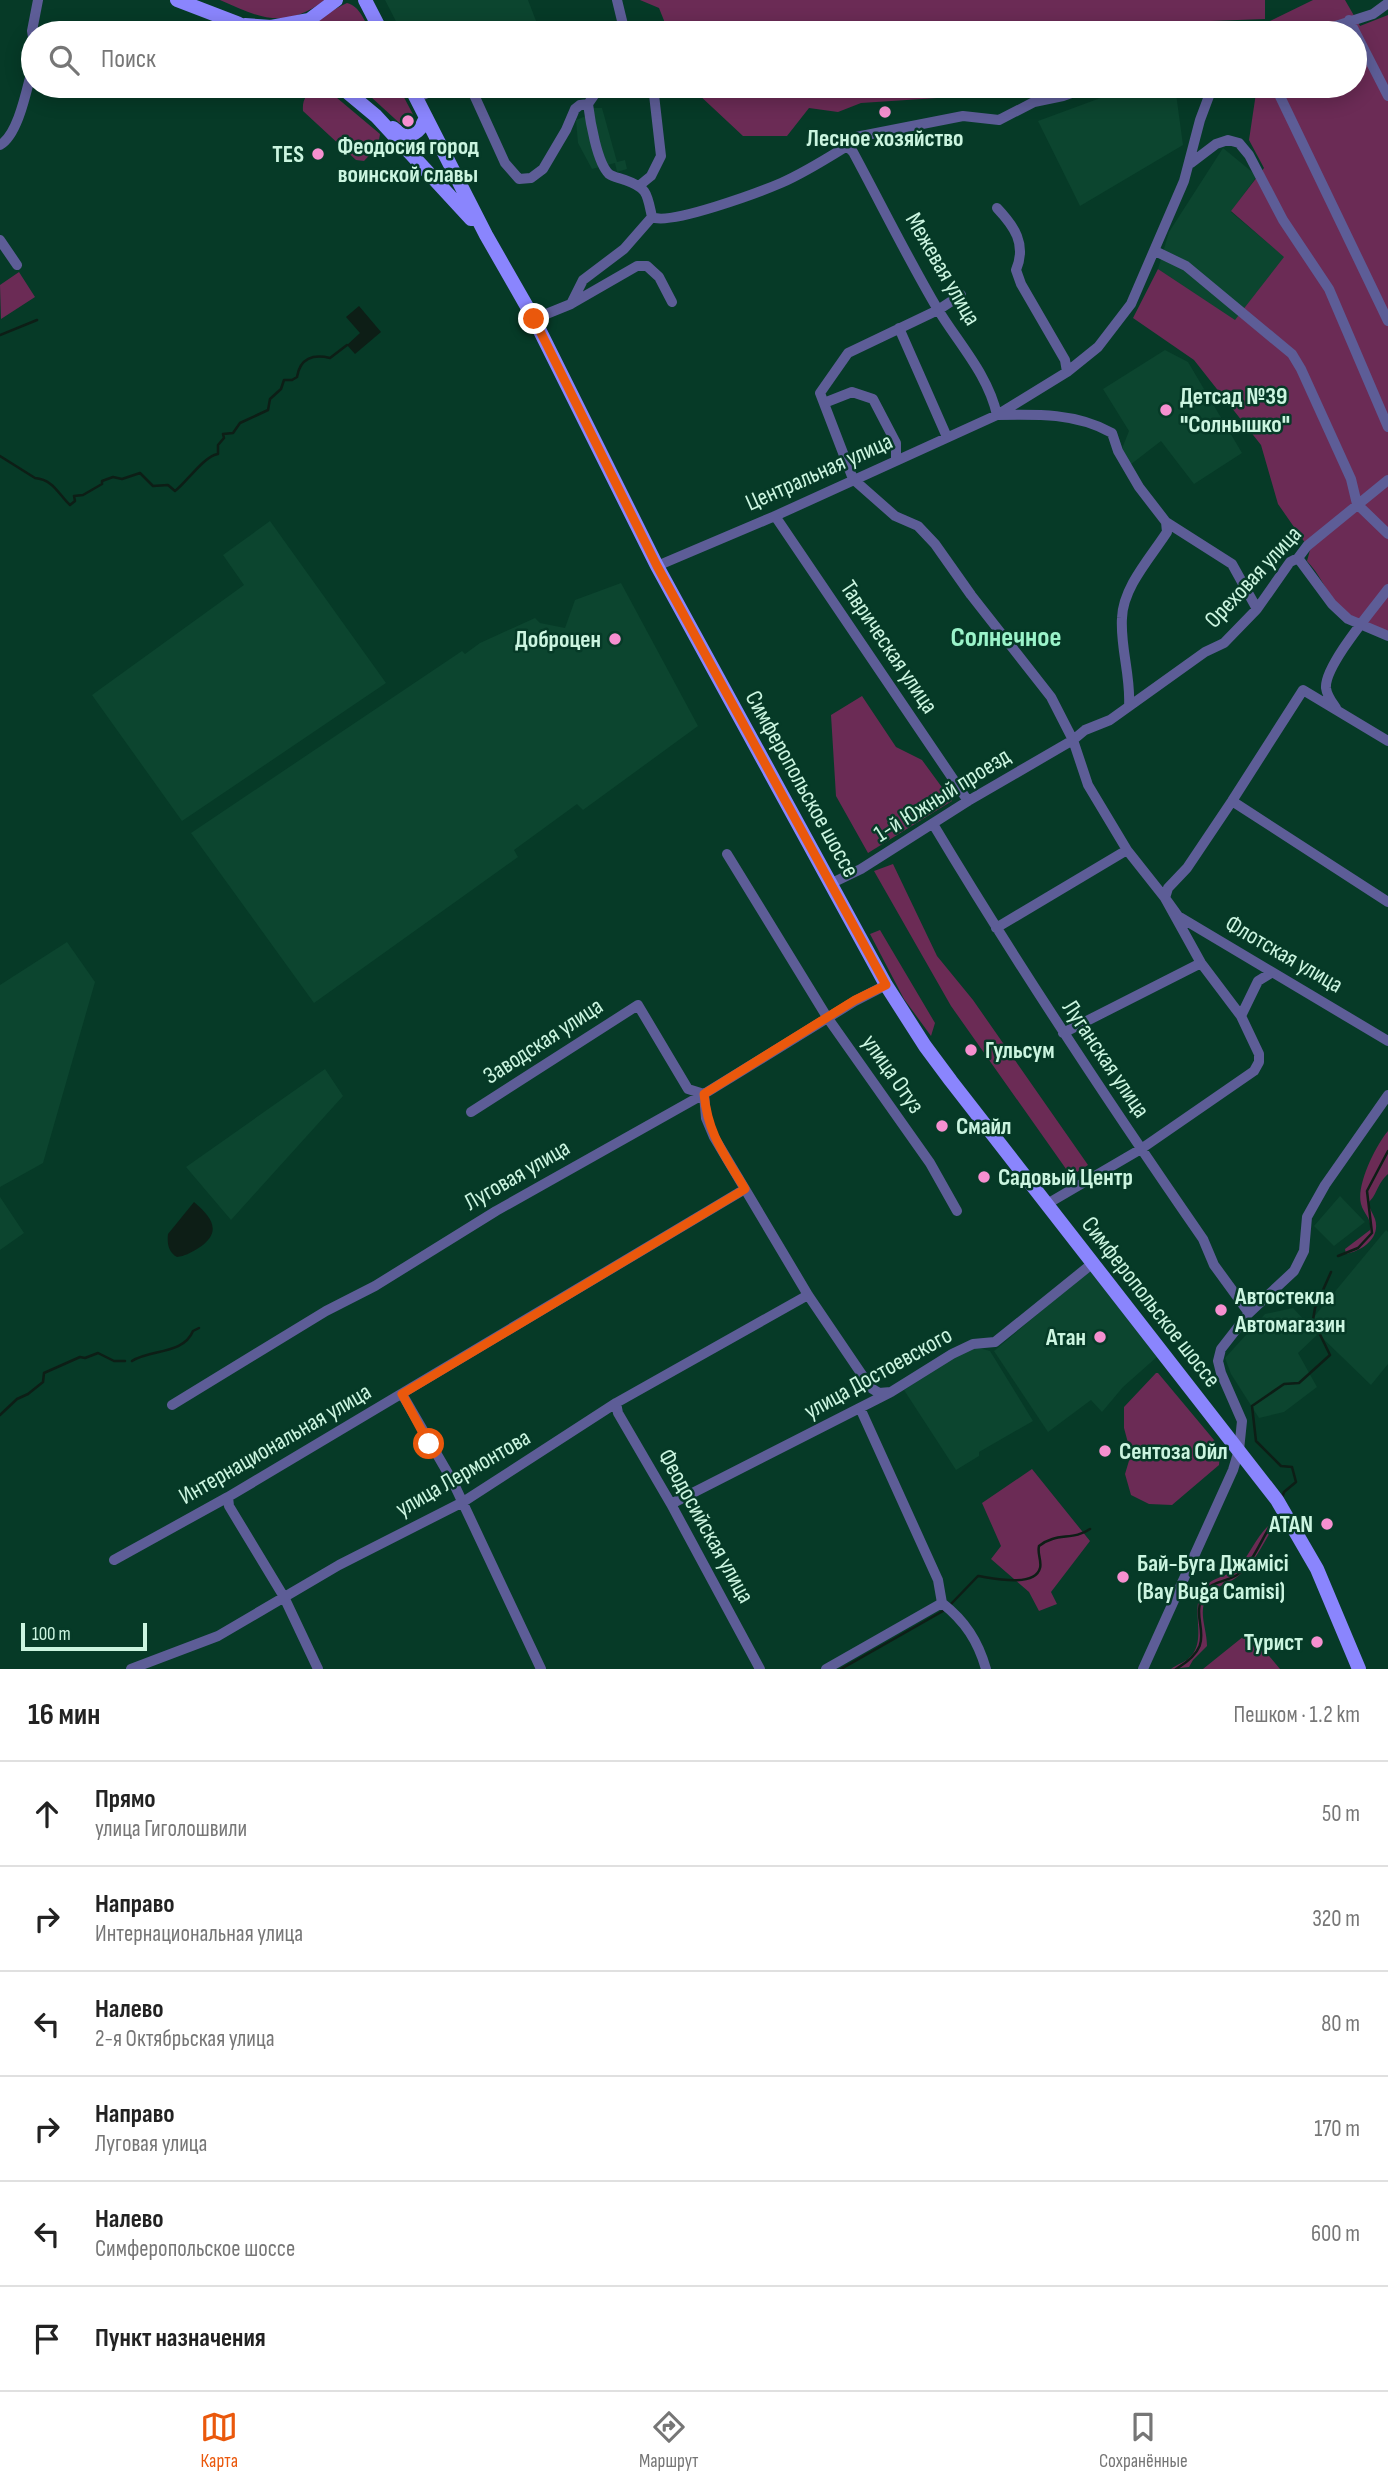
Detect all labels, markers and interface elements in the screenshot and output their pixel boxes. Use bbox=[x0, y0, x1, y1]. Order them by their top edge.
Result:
search box bbox=[21, 21, 1367, 98]
icon: search bbox=[45, 41, 83, 79]
text: Поиск bbox=[101, 44, 156, 75]
marker: Лесное хозяйство bbox=[877, 104, 893, 120]
marker: Феодосия город воинской славы bbox=[400, 113, 416, 129]
place label: Лесное хозяйство bbox=[807, 124, 963, 153]
place label: Феодосия город воинской славы bbox=[337, 132, 479, 189]
place label: TES bbox=[272, 140, 304, 169]
marker: TES bbox=[310, 146, 326, 162]
street label: Межевая улица bbox=[899, 207, 987, 331]
route end bbox=[518, 303, 549, 334]
place label: Детсад №39 "Солнышко" bbox=[1180, 382, 1290, 439]
marker: Детсад №39 "Солнышко" bbox=[1158, 402, 1174, 418]
street label: Центральная улица bbox=[741, 427, 897, 517]
street label: Ореховая улица bbox=[1198, 520, 1308, 634]
street label: Таврическая улица bbox=[834, 575, 944, 719]
district label: Солнечное bbox=[951, 621, 1061, 654]
place label: Доброцен bbox=[515, 625, 601, 654]
marker: Доброцен bbox=[607, 631, 623, 647]
street label: Симферопольское шоссе bbox=[739, 686, 865, 882]
street label: 1-й Южный проезд bbox=[869, 742, 1015, 848]
street label: Флотская улица bbox=[1220, 909, 1348, 999]
street label: Заводская улица bbox=[478, 992, 608, 1090]
street label: Луганская улица bbox=[1056, 995, 1156, 1123]
street label: улица Отуз bbox=[855, 1029, 931, 1119]
place label: Гульсум bbox=[985, 1036, 1055, 1065]
marker: Гульсум bbox=[963, 1042, 979, 1058]
place label: Смайл bbox=[956, 1112, 1011, 1141]
marker: Смайл bbox=[934, 1118, 950, 1134]
street label: Луговая улица bbox=[459, 1133, 575, 1217]
place label: Садовый Центр bbox=[998, 1163, 1133, 1192]
marker: Садовый Центр bbox=[976, 1169, 992, 1185]
street label: Симферопольское шоссе bbox=[1075, 1211, 1227, 1393]
place label: Автостекла Автомагазин bbox=[1234, 1282, 1345, 1339]
marker: Автостекла Автомагазин bbox=[1213, 1302, 1229, 1318]
street label: улица Достоевского bbox=[799, 1320, 957, 1426]
place label: Атан bbox=[1045, 1323, 1086, 1352]
marker: Атан bbox=[1092, 1329, 1108, 1345]
street label: Интернациональная улица bbox=[174, 1377, 376, 1511]
street label: улица Лермонтова bbox=[391, 1423, 535, 1523]
route start bbox=[413, 1428, 444, 1459]
place label: Сентоза Ойл bbox=[1119, 1437, 1228, 1466]
marker: Сентоза Ойл bbox=[1097, 1443, 1113, 1459]
street label: Феодосийская улица bbox=[652, 1444, 760, 1608]
place label: ATAN bbox=[1268, 1510, 1313, 1539]
marker: ATAN bbox=[1319, 1516, 1335, 1532]
place label: Бай-Буга Джамісі (Bay Buğa Camisi) bbox=[1137, 1549, 1289, 1606]
marker: Бай-Буга Джамісі (Bay Buğa Camisi) bbox=[1115, 1569, 1131, 1585]
scale bar bbox=[21, 1620, 147, 1652]
text: 100 m bbox=[32, 1623, 71, 1646]
place label: Турист bbox=[1244, 1628, 1303, 1657]
marker: Турист bbox=[1309, 1634, 1325, 1650]
text: 16 мин bbox=[28, 1697, 100, 1733]
text: Пешком · 1.2 km bbox=[1234, 1701, 1360, 1729]
text: Прямо bbox=[95, 1784, 156, 1815]
icon: ahead bbox=[28, 1795, 66, 1833]
text: 50 m bbox=[1322, 1800, 1360, 1828]
text: улица Гиголошвили bbox=[95, 1815, 247, 1843]
text: Направо bbox=[95, 1889, 174, 1920]
icon: right bbox=[28, 1900, 66, 1938]
text: 320 m bbox=[1312, 1905, 1360, 1933]
text: Интернациональная улица bbox=[95, 1920, 303, 1948]
text: Налево bbox=[95, 1994, 164, 2025]
icon: left bbox=[28, 2005, 66, 2043]
text: 80 m bbox=[1321, 2010, 1360, 2038]
text: 2-я Октябрьская улица bbox=[95, 2025, 275, 2053]
text: Направо bbox=[95, 2099, 174, 2130]
icon: right bbox=[28, 2110, 66, 2148]
text: 170 m bbox=[1314, 2115, 1360, 2143]
text: Луговая улица bbox=[95, 2130, 207, 2158]
text: Налево bbox=[95, 2204, 164, 2235]
icon: left bbox=[28, 2215, 66, 2253]
text: 600 m bbox=[1311, 2220, 1360, 2248]
text: Симферопольское шоссе bbox=[95, 2235, 295, 2263]
icon: arrive bbox=[28, 2320, 66, 2358]
text: Пункт назначения bbox=[95, 2323, 266, 2354]
tab: Карта bbox=[200, 2408, 238, 2473]
tab: Маршрут bbox=[639, 2408, 698, 2473]
tab: Сохранённые bbox=[1099, 2408, 1188, 2473]

